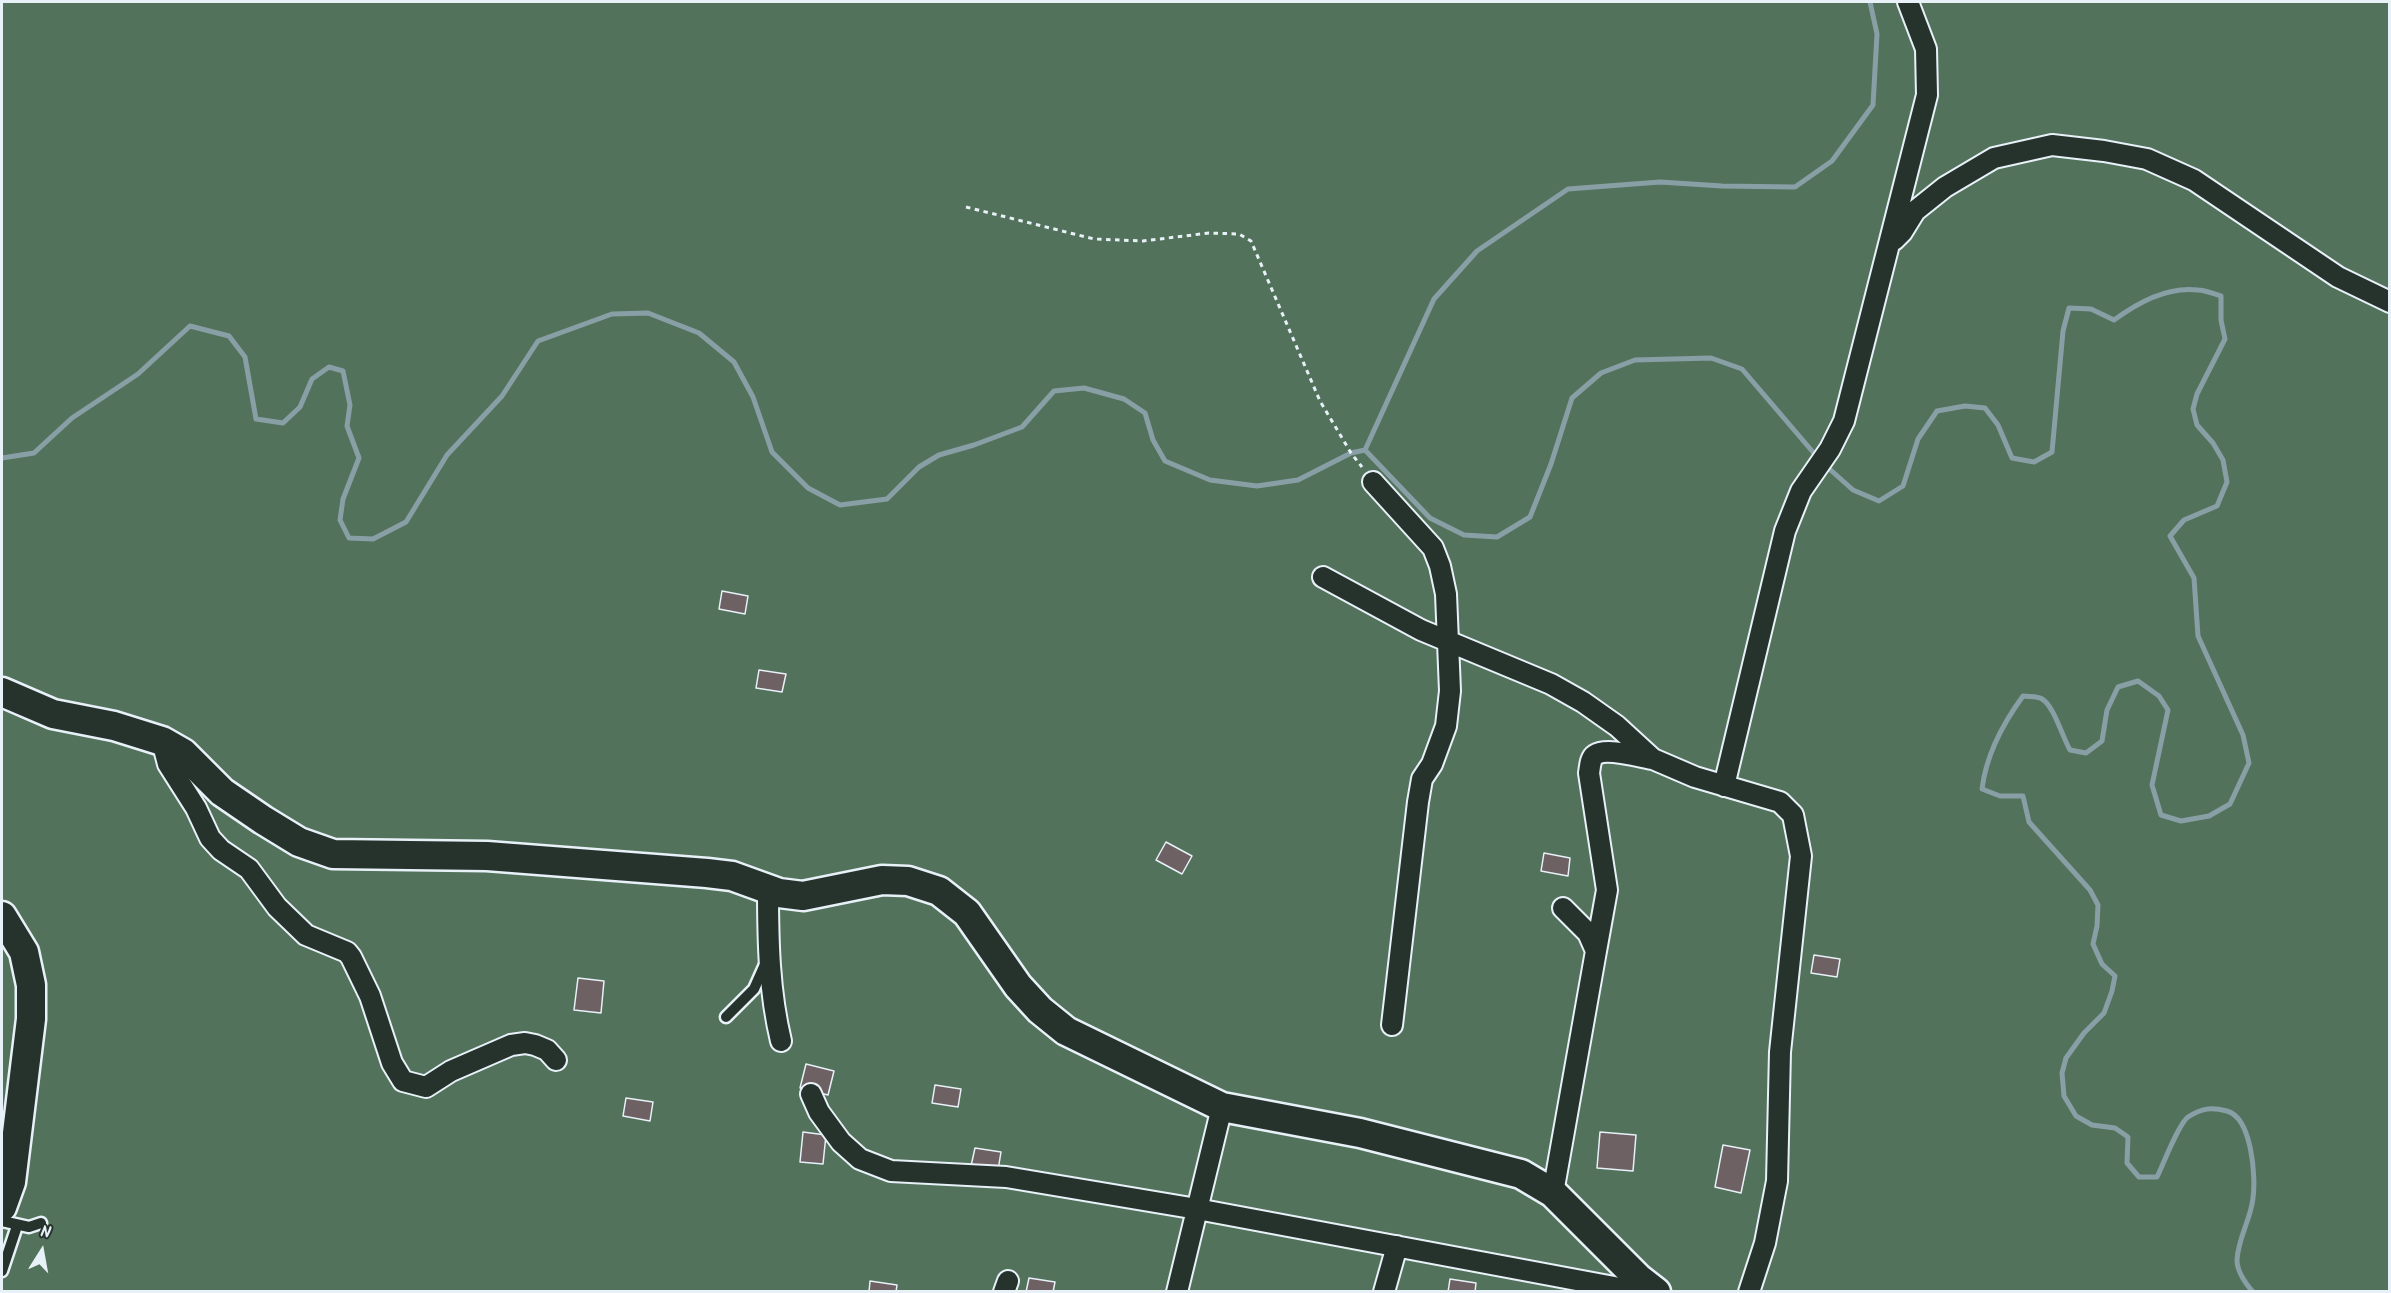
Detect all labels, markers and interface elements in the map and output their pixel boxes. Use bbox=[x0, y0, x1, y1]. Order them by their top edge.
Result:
text: N bbox=[38, 1220, 53, 1246]
north arrow bbox=[12, 1221, 72, 1281]

